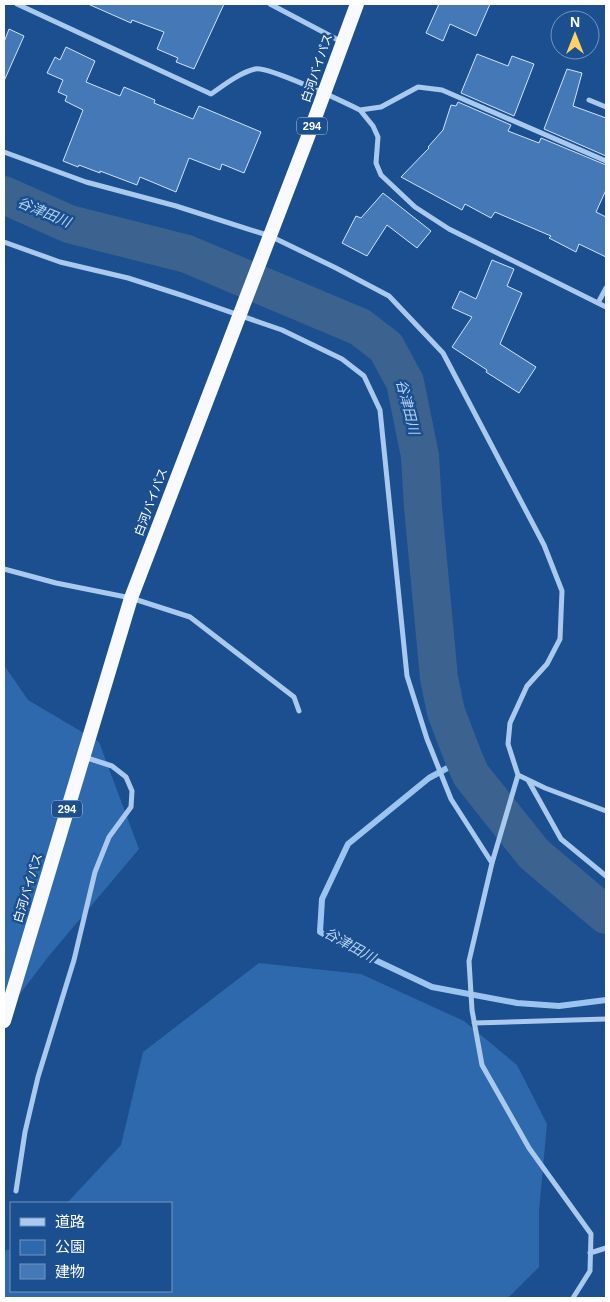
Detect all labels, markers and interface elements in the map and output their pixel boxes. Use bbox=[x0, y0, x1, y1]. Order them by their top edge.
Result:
north arrow bbox=[550, 10, 600, 60]
text: N bbox=[570, 14, 580, 30]
street label: 白河バイパス bbox=[299, 32, 335, 104]
road number: 294 bbox=[297, 118, 327, 134]
water label: 谷津田川 bbox=[15, 194, 75, 231]
water label: 谷津田川 bbox=[393, 378, 423, 438]
street label: 白河バイパス bbox=[132, 466, 170, 538]
road number: 294 bbox=[52, 801, 82, 818]
street label: 白河バイパス bbox=[11, 852, 45, 924]
water label: 谷津田川 bbox=[322, 924, 380, 967]
legend bbox=[10, 1202, 172, 1292]
text: 道路 bbox=[55, 1213, 85, 1230]
text: 公園 bbox=[55, 1238, 85, 1255]
text: 建物 bbox=[55, 1263, 85, 1280]

